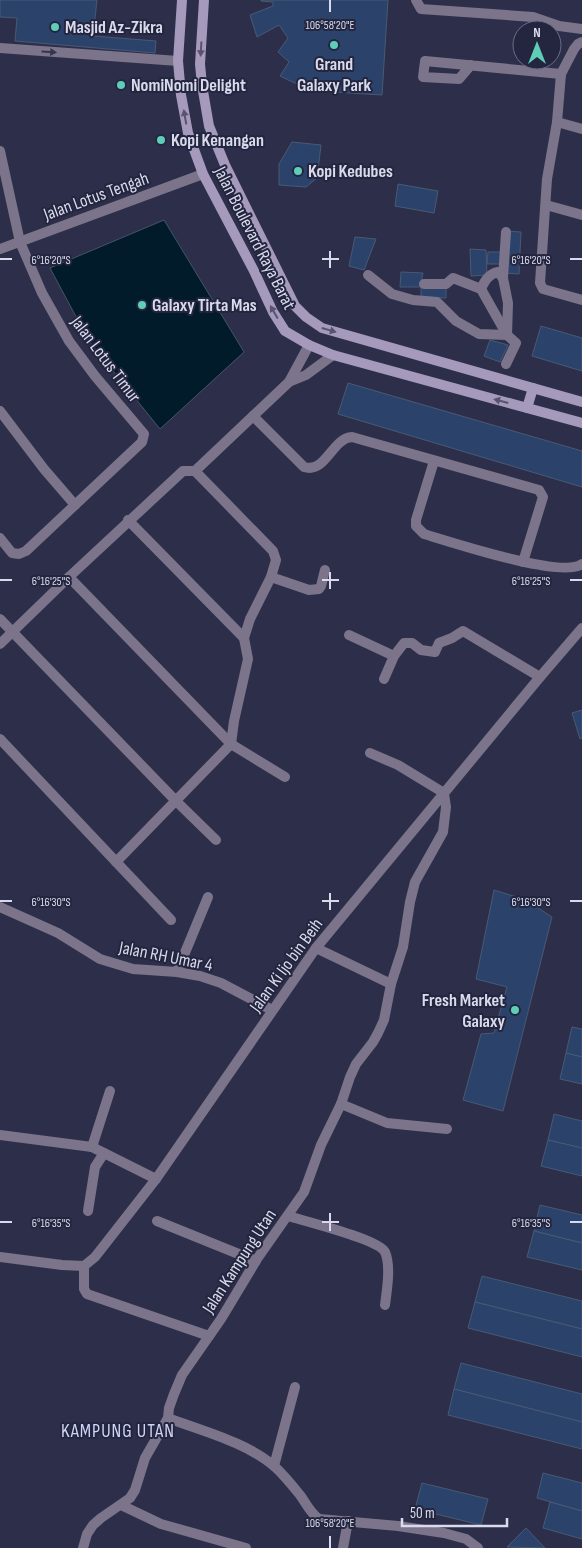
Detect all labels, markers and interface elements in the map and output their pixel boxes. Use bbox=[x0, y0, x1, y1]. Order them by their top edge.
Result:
place label: Masjid Az-Zikra bbox=[65, 17, 163, 38]
text: 106°58'20"E bbox=[305, 18, 355, 33]
north arrow bbox=[512, 20, 562, 70]
marker: Masjid Az-Zikra bbox=[49, 21, 61, 33]
text: N bbox=[533, 24, 541, 41]
marker: Grand Galaxy Park bbox=[328, 39, 340, 51]
one-way arrow bbox=[196, 41, 204, 57]
one-way arrow bbox=[41, 48, 57, 56]
place label: Grand Galaxy Park bbox=[297, 54, 371, 96]
place label: NomiNomi Delight bbox=[131, 75, 246, 96]
marker: NomiNomi Delight bbox=[115, 79, 127, 91]
one-way arrow bbox=[180, 109, 188, 125]
place label: Kopi Kenangan bbox=[171, 130, 264, 151]
marker: Kopi Kenangan bbox=[155, 134, 167, 146]
place label: Kopi Kedubes bbox=[308, 161, 393, 182]
street label: Jalan Boulevard Raya Barat bbox=[209, 162, 300, 314]
marker: Kopi Kedubes bbox=[292, 165, 304, 177]
street label: Jalan Lotus Tengah bbox=[40, 168, 152, 226]
text: 6°16'20"S bbox=[31, 253, 71, 268]
text: 6°16'20"S bbox=[511, 253, 551, 268]
place label: Galaxy Tirta Mas bbox=[152, 295, 257, 316]
marker: Galaxy Tirta Mas bbox=[136, 299, 148, 311]
one-way arrow bbox=[269, 306, 278, 319]
street label: Jalan Lotus Timur bbox=[66, 311, 145, 407]
one-way arrow bbox=[322, 326, 337, 334]
one-way arrow bbox=[494, 397, 509, 405]
text: 6°16'25"S bbox=[32, 574, 70, 589]
text: 6°16'25"S bbox=[512, 574, 550, 589]
text: 6°16'30"S bbox=[31, 895, 71, 910]
text: 6°16'30"S bbox=[511, 895, 551, 910]
street label: Jalan Ki Ijo bin Beih bbox=[245, 914, 327, 1017]
street label: Jalan RH Umar 4 bbox=[116, 937, 215, 976]
place label: Fresh Market Galaxy bbox=[422, 990, 505, 1032]
marker: Fresh Market Galaxy bbox=[509, 1004, 521, 1016]
street label: Jalan Kampung Utan bbox=[197, 1205, 281, 1318]
text: 6°16'35"S bbox=[32, 1216, 70, 1231]
text: 6°16'35"S bbox=[512, 1216, 550, 1231]
district label: KAMPUNG UTAN bbox=[61, 1420, 175, 1443]
scale bar bbox=[402, 1496, 507, 1528]
text: 50 m bbox=[410, 1504, 435, 1523]
text: 106°58'20"E bbox=[305, 1516, 355, 1531]

